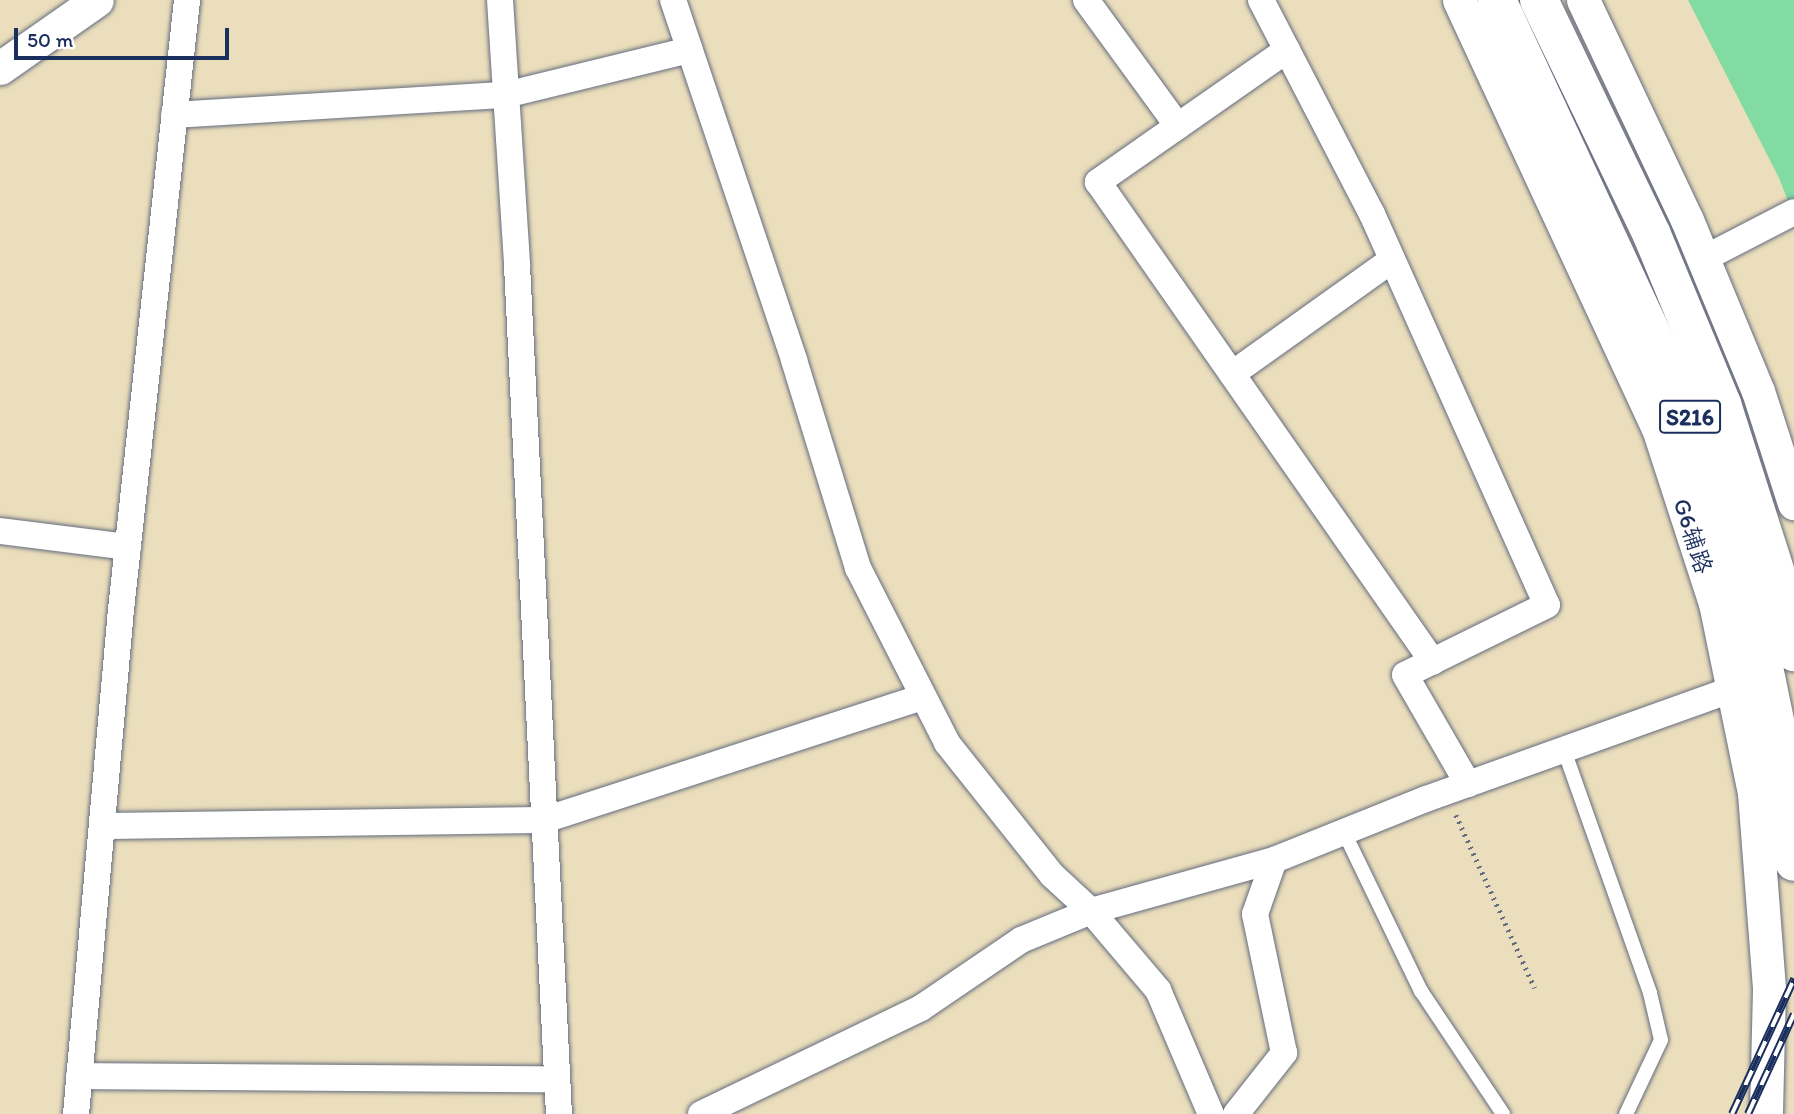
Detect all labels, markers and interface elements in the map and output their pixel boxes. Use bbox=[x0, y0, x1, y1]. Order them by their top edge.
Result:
scale bar bbox=[18, 14, 233, 58]
text: 50 m bbox=[27, 27, 73, 52]
road number: S216 bbox=[1658, 398, 1722, 436]
street label: G6辅路 bbox=[1667, 495, 1719, 577]

